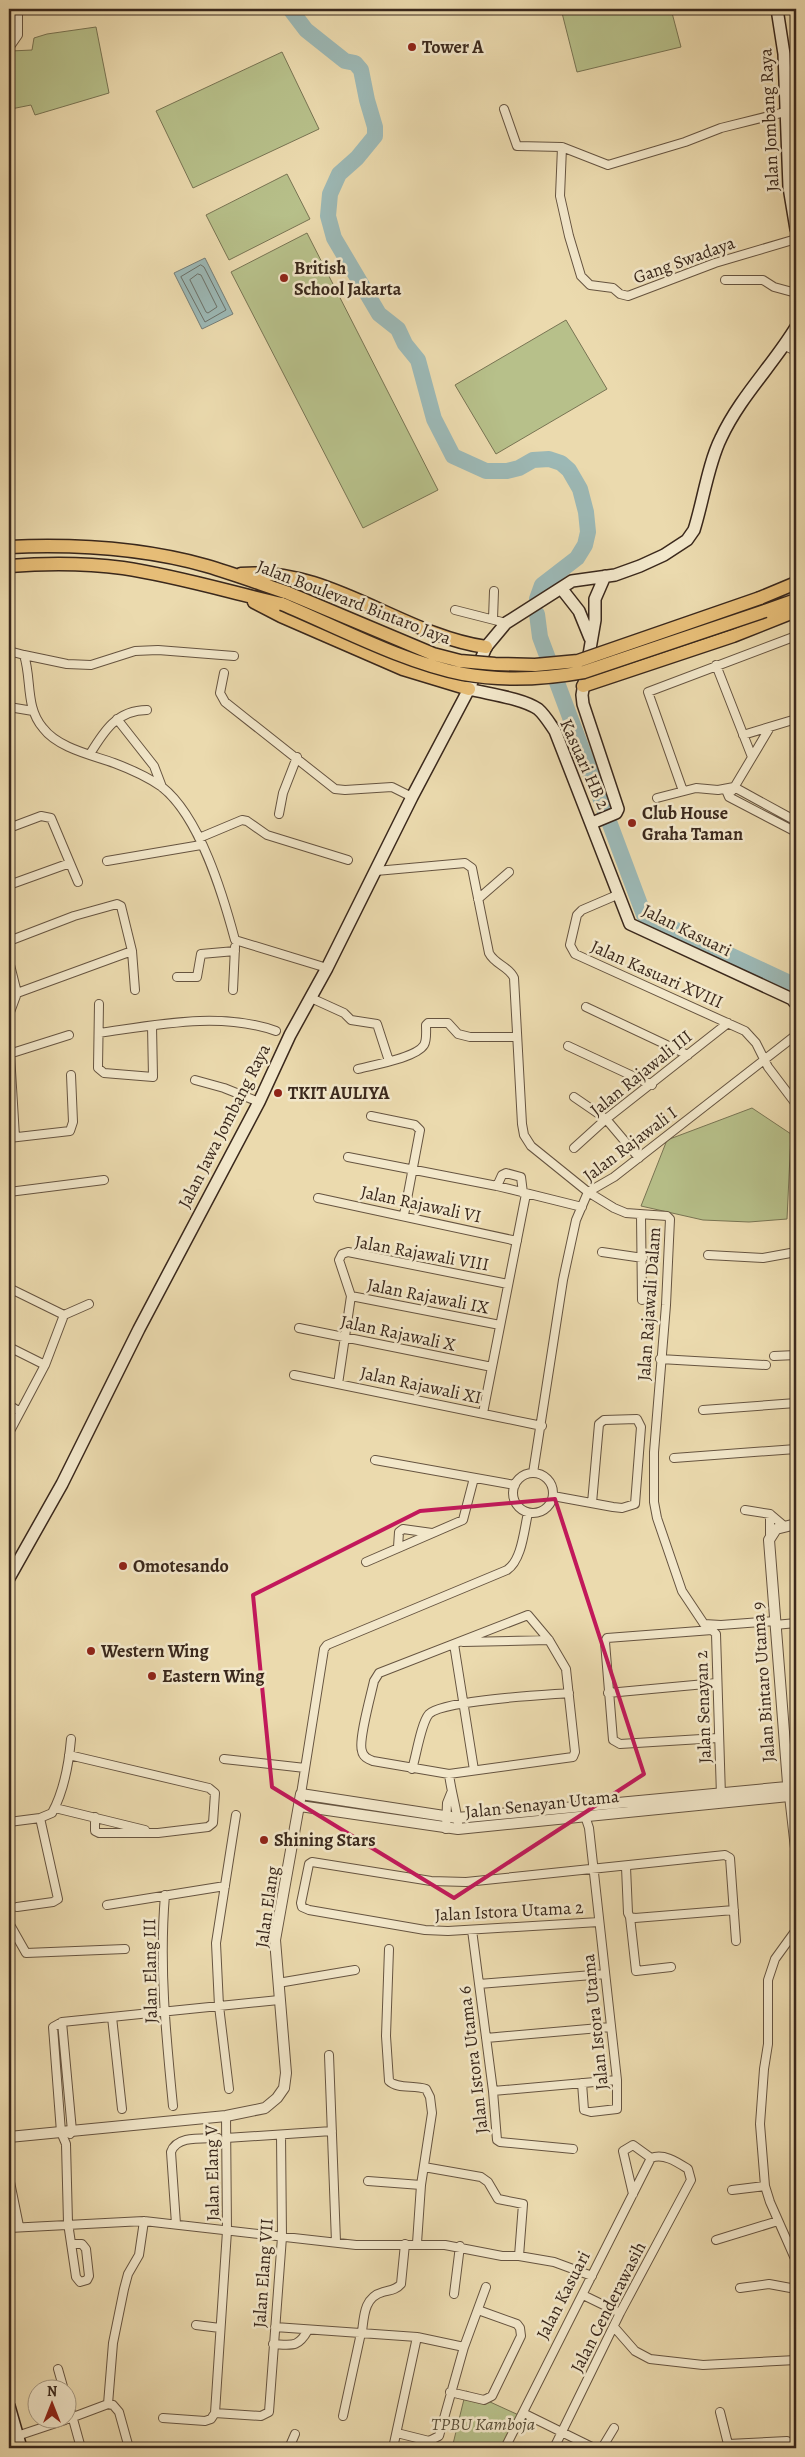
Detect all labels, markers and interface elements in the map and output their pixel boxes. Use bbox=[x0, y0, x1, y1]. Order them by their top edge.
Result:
place label: Tower A bbox=[422, 35, 484, 59]
marker: Tower A bbox=[406, 41, 418, 53]
street label: Jalan Jombang Raya bbox=[753, 47, 785, 192]
street label: Gang Swadaya bbox=[630, 230, 739, 289]
place label: British School Jakarta bbox=[294, 256, 402, 301]
marker: British School Jakarta bbox=[278, 272, 290, 284]
street label: Jalan Boulevard Bintaro Jaya bbox=[253, 554, 455, 650]
street label: Kasuari HB 2 bbox=[554, 715, 616, 814]
place label: Club House Graha Taman bbox=[642, 801, 743, 846]
marker: Club House Graha Taman bbox=[626, 817, 638, 829]
street label: Jalan Kasuari bbox=[638, 898, 736, 962]
street label: Jalan Kasuari XVIII bbox=[587, 934, 727, 1014]
street label: Jalan Rajawali III bbox=[585, 1024, 697, 1122]
street label: Jalan Jawa Jombang Raya bbox=[172, 1039, 276, 1212]
place label: TKIT AULIYA bbox=[288, 1081, 390, 1105]
marker: TKIT AULIYA bbox=[272, 1087, 284, 1099]
street label: Jalan Rajawali I bbox=[578, 1101, 682, 1187]
street label: Jalan Rajawali VI bbox=[358, 1179, 484, 1229]
street label: Jalan Rajawali Dalam bbox=[632, 1226, 666, 1382]
street label: Jalan Rajawali VIII bbox=[353, 1229, 491, 1277]
street label: Jalan Rajawali IX bbox=[365, 1272, 491, 1320]
street label: Jalan Rajawali X bbox=[338, 1309, 458, 1357]
street label: Jalan Rajawali XI bbox=[358, 1360, 484, 1410]
place label: Omotesando bbox=[133, 1554, 229, 1578]
marker: Omotesando bbox=[117, 1560, 129, 1572]
street label: Jalan Bintaro Utama 9 bbox=[745, 1601, 781, 1763]
place label: Western Wing bbox=[100, 1639, 209, 1663]
marker: Western Wing bbox=[85, 1645, 97, 1657]
street label: Jalan Senayan 2 bbox=[689, 1650, 717, 1764]
place label: Eastern Wing bbox=[162, 1664, 265, 1688]
marker: Eastern Wing bbox=[146, 1670, 158, 1682]
street label: Jalan Senayan Utama bbox=[464, 1784, 621, 1824]
place label: Shining Stars bbox=[274, 1828, 376, 1852]
marker: Shining Stars bbox=[258, 1834, 270, 1846]
street label: Jalan Elang bbox=[249, 1865, 285, 1949]
street label: Jalan Istora Utama 2 bbox=[434, 1895, 584, 1927]
street label: Jalan Elang III bbox=[137, 1918, 163, 2024]
street label: Jalan Istora Utama bbox=[576, 1952, 614, 2091]
street label: Jalan Istora Utama 6 bbox=[452, 1985, 494, 2135]
street label: Jalan Elang V bbox=[199, 2124, 225, 2222]
street label: Jalan Elang VII bbox=[247, 2217, 279, 2329]
street label: Jalan Cenderawasih bbox=[565, 2237, 652, 2377]
street label: Jalan Kasuari bbox=[530, 2246, 596, 2344]
north arrow bbox=[28, 2380, 78, 2430]
text: N bbox=[47, 2382, 57, 2401]
park label: TPBU Kamboja bbox=[431, 2412, 535, 2436]

